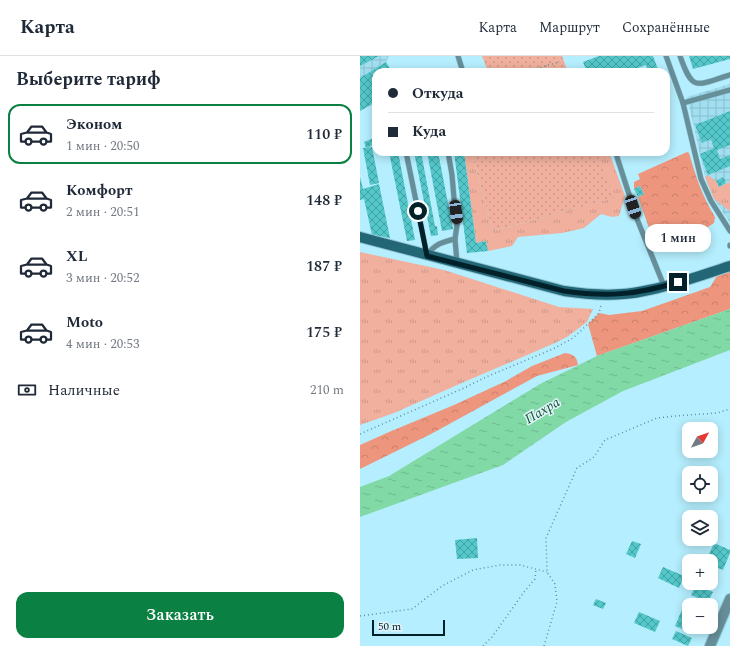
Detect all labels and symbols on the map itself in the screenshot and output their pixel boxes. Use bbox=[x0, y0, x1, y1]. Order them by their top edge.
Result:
car bbox=[624, 194, 642, 220]
car bbox=[448, 199, 464, 225]
route start bbox=[409, 202, 427, 220]
callout: 1 мин bbox=[645, 224, 711, 252]
route end bbox=[669, 273, 687, 291]
water label: Пахра bbox=[521, 392, 564, 429]
north arrow bbox=[682, 422, 718, 458]
scale bar bbox=[372, 618, 445, 637]

